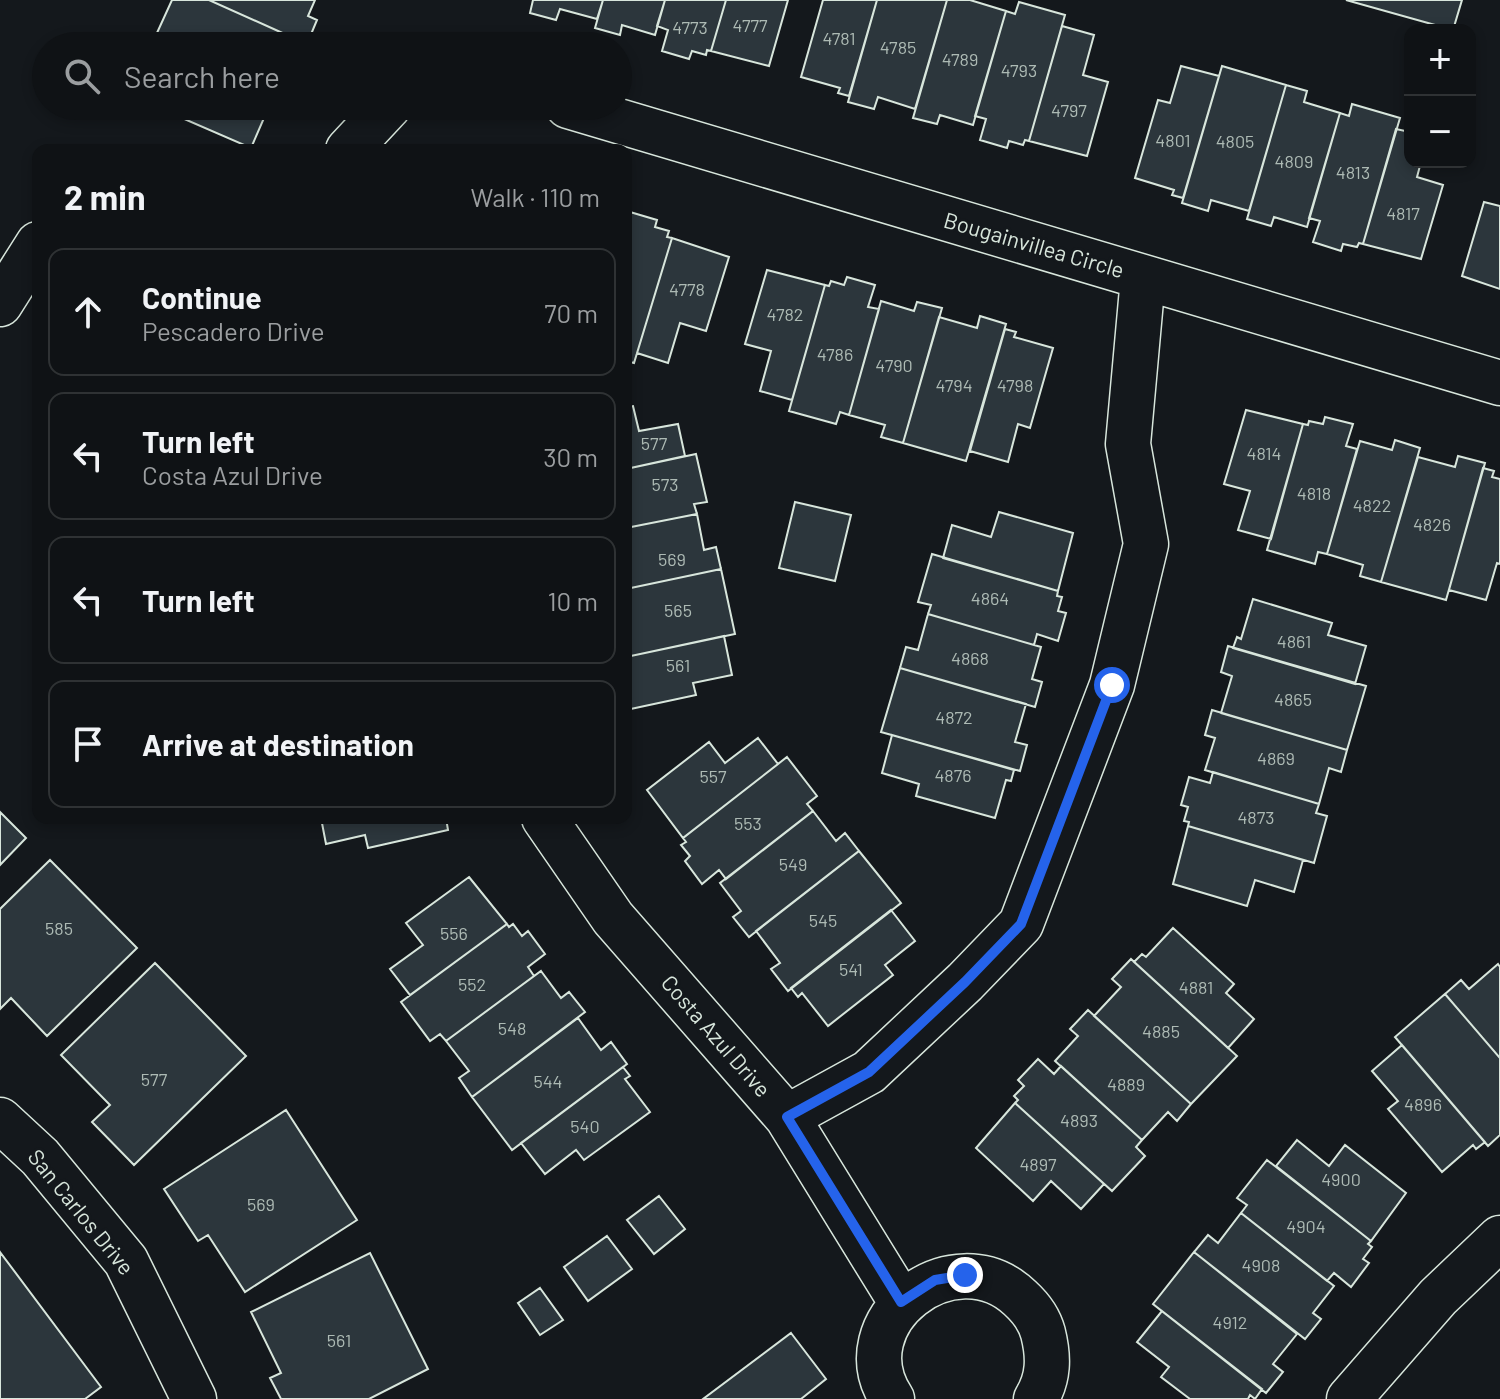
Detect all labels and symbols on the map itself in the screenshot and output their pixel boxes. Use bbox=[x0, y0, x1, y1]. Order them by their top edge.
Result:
house number: 4777 bbox=[733, 14, 768, 36]
house number: 4773 bbox=[672, 16, 708, 38]
house number: 4781 bbox=[822, 27, 856, 49]
house number: 4785 bbox=[880, 36, 916, 58]
house number: 4789 bbox=[942, 48, 978, 70]
house number: 4793 bbox=[1001, 59, 1037, 81]
house number: 4797 bbox=[1051, 99, 1087, 121]
house number: 4801 bbox=[1155, 129, 1191, 151]
house number: 4805 bbox=[1216, 130, 1254, 152]
house number: 4809 bbox=[1275, 150, 1313, 172]
house number: 4813 bbox=[1336, 161, 1370, 183]
house number: 4817 bbox=[1386, 202, 1420, 224]
street label: Bougainvillea Circle bbox=[941, 206, 1127, 282]
house number: 4778 bbox=[669, 278, 705, 300]
house number: 4782 bbox=[767, 303, 803, 325]
house number: 4786 bbox=[817, 343, 853, 365]
house number: 4790 bbox=[875, 354, 913, 376]
house number: 4794 bbox=[935, 374, 973, 396]
house number: 4798 bbox=[997, 374, 1033, 396]
house number: 577 bbox=[641, 432, 668, 454]
house number: 4814 bbox=[1246, 442, 1282, 464]
house number: 573 bbox=[651, 473, 679, 495]
house number: 4818 bbox=[1297, 482, 1331, 504]
house number: 4822 bbox=[1353, 494, 1391, 516]
house number: 4826 bbox=[1413, 513, 1451, 535]
house number: 569 bbox=[658, 548, 686, 570]
house number: 4864 bbox=[971, 587, 1009, 609]
house number: 565 bbox=[664, 599, 692, 621]
house number: 4861 bbox=[1277, 630, 1311, 652]
house number: 4868 bbox=[951, 647, 989, 669]
house number: 561 bbox=[666, 654, 690, 676]
route start bbox=[1094, 667, 1130, 703]
house number: 4865 bbox=[1274, 688, 1312, 710]
house number: 4872 bbox=[935, 706, 973, 728]
house number: 4869 bbox=[1257, 747, 1295, 769]
house number: 4876 bbox=[934, 764, 972, 786]
house number: 557 bbox=[699, 765, 727, 787]
house number: 4873 bbox=[1237, 806, 1275, 828]
house number: 553 bbox=[734, 812, 762, 834]
house number: 549 bbox=[779, 853, 807, 875]
house number: 545 bbox=[809, 909, 837, 931]
house number: 585 bbox=[45, 917, 73, 939]
house number: 556 bbox=[440, 922, 468, 944]
house number: 541 bbox=[839, 958, 863, 980]
street label: Costa Azul Drive bbox=[657, 969, 777, 1102]
house number: 552 bbox=[458, 973, 486, 995]
house number: 4881 bbox=[1179, 976, 1213, 998]
house number: 548 bbox=[498, 1017, 526, 1039]
house number: 4885 bbox=[1142, 1020, 1180, 1042]
house number: 577 bbox=[141, 1068, 168, 1090]
house number: 544 bbox=[533, 1070, 563, 1092]
house number: 4889 bbox=[1107, 1073, 1145, 1095]
house number: 4896 bbox=[1404, 1093, 1442, 1115]
house number: 4893 bbox=[1060, 1109, 1098, 1131]
house number: 540 bbox=[570, 1115, 600, 1137]
street label: San Carlos Drive bbox=[23, 1143, 140, 1279]
house number: 4897 bbox=[1019, 1153, 1057, 1175]
house number: 4900 bbox=[1321, 1168, 1361, 1190]
house number: 569 bbox=[247, 1193, 275, 1215]
house number: 4904 bbox=[1286, 1215, 1326, 1237]
house number: 4908 bbox=[1242, 1254, 1280, 1276]
route end bbox=[947, 1257, 983, 1293]
house number: 4912 bbox=[1213, 1311, 1247, 1333]
house number: 561 bbox=[327, 1329, 351, 1351]

